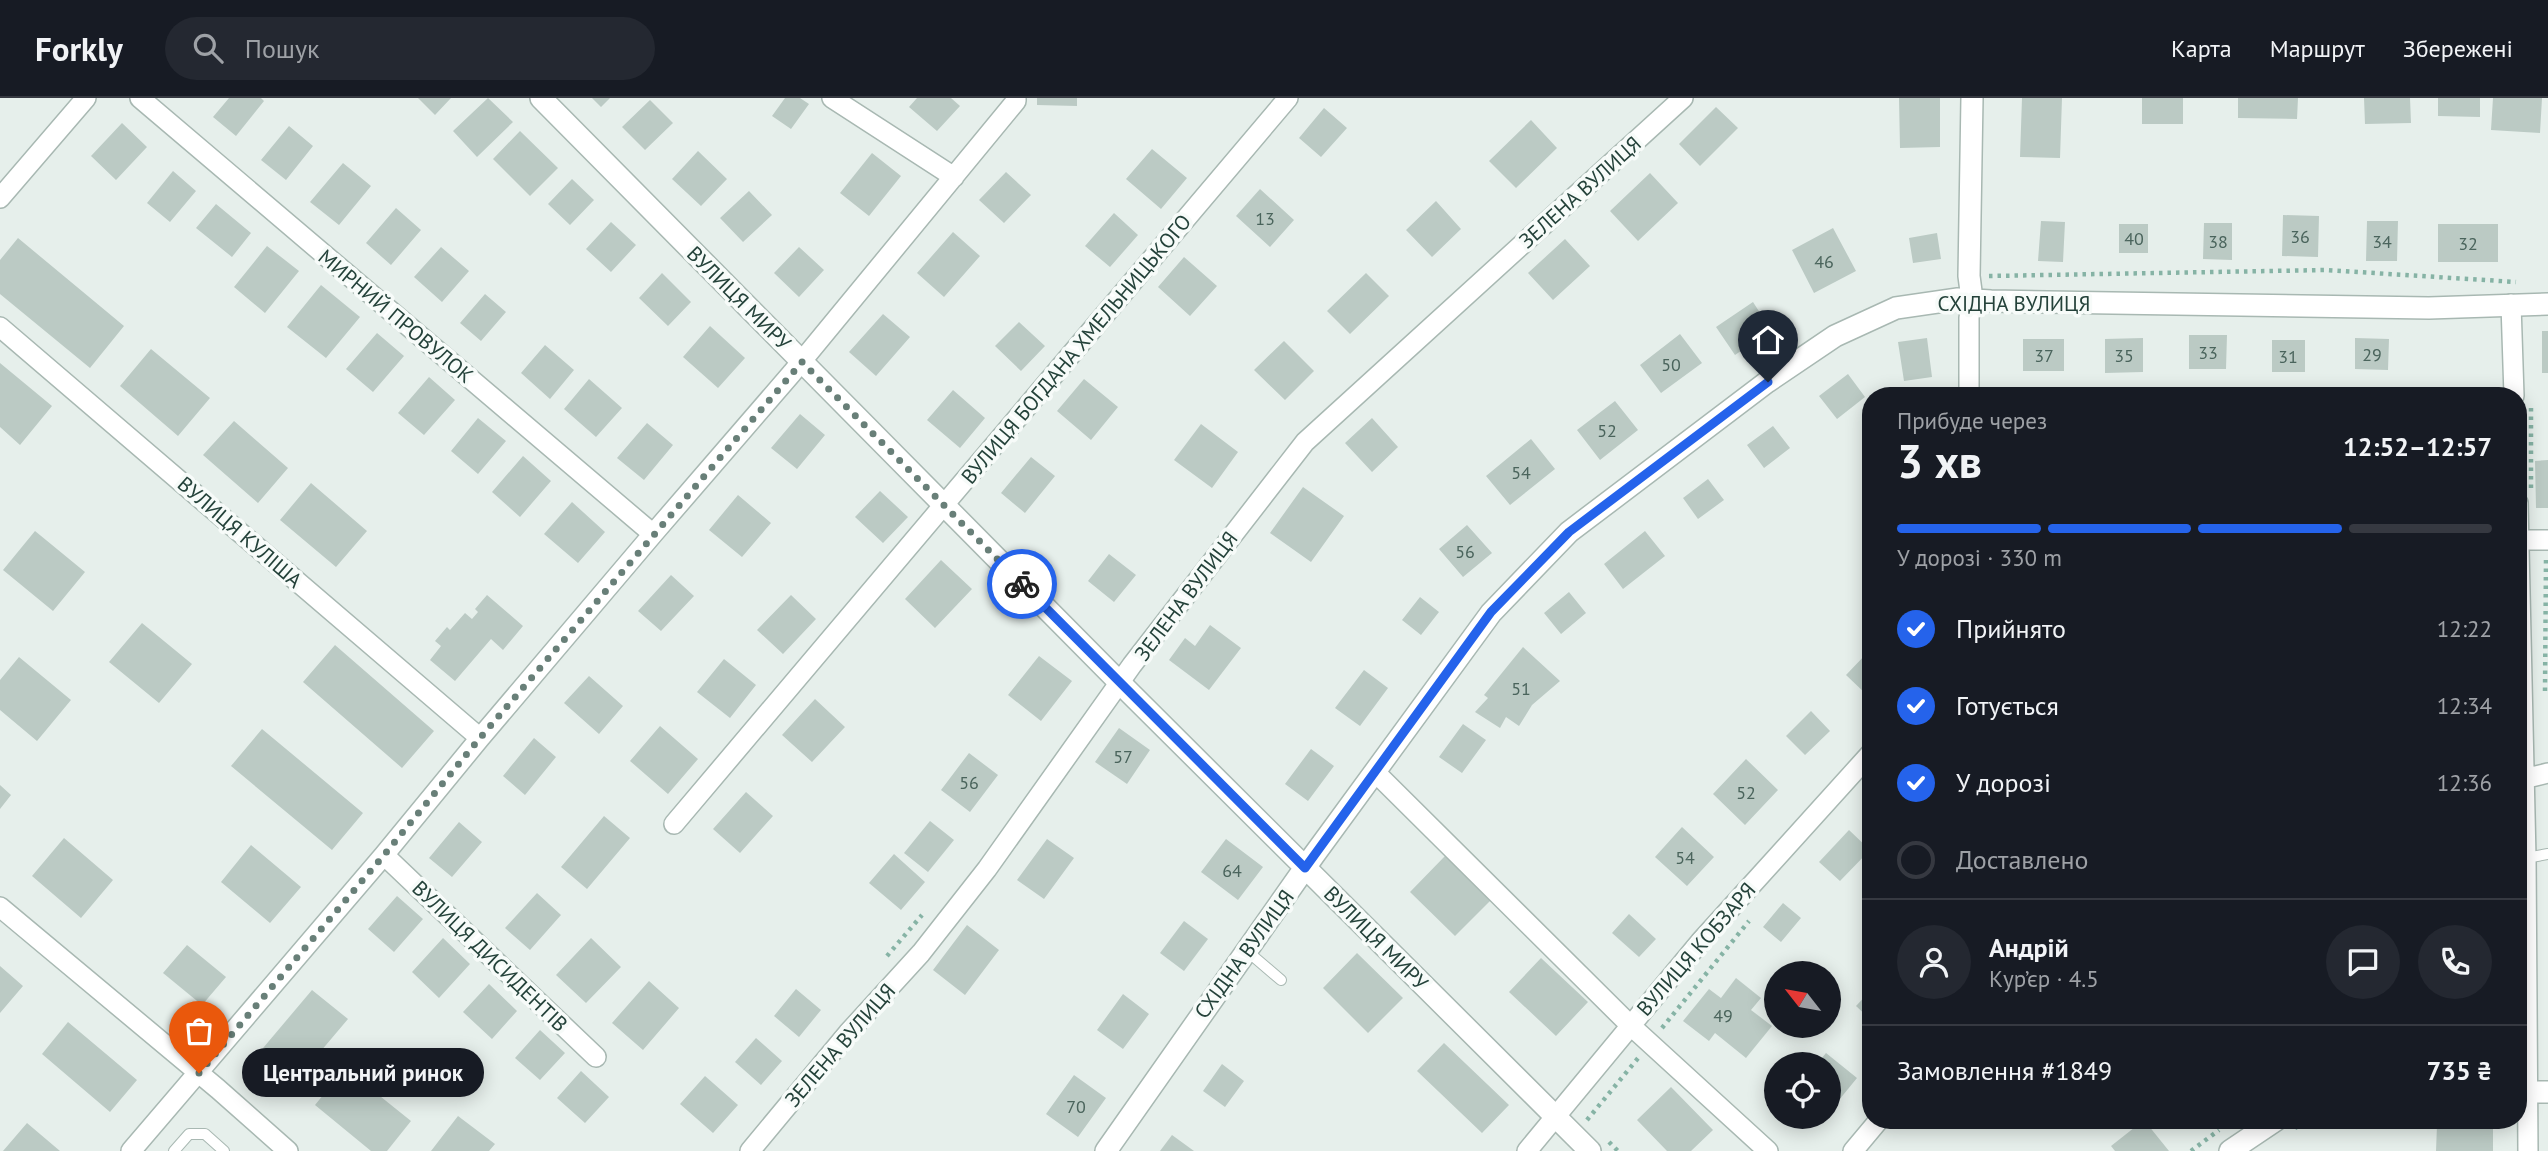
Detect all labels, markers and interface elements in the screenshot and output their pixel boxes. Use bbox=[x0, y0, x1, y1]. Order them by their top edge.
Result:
search box bbox=[165, 17, 655, 80]
text: Forkly bbox=[35, 27, 123, 70]
icon: search bbox=[189, 29, 227, 67]
text: Пошук bbox=[245, 32, 320, 65]
text: Карта bbox=[2171, 33, 2232, 64]
text: Маршрут bbox=[2270, 33, 2365, 64]
text: Збережені bbox=[2403, 33, 2513, 64]
street label: ЗЕЛЕНА ВУЛИЦЯ bbox=[1513, 130, 1647, 254]
house number: 13 bbox=[1255, 207, 1275, 230]
street label: ВУЛИЦЯ БОГДАНА ХМЕЛЬНИЦЬКОГО bbox=[955, 209, 1197, 489]
house number: 36 bbox=[2290, 225, 2310, 248]
house number: 40 bbox=[2124, 227, 2144, 250]
house number: 38 bbox=[2208, 230, 2228, 253]
house number: 34 bbox=[2372, 230, 2392, 253]
house number: 32 bbox=[2458, 232, 2478, 255]
street label: ВУЛИЦЯ МИРУ bbox=[681, 240, 797, 356]
street label: МИРНИЙ ПРОВУЛОК bbox=[313, 243, 479, 389]
house number: 46 bbox=[1814, 250, 1834, 273]
street label: СХІДНА ВУЛИЦЯ bbox=[1938, 290, 2090, 317]
pin bbox=[1738, 310, 1798, 382]
icon: home bbox=[1749, 321, 1787, 359]
house number: 33 bbox=[2198, 341, 2218, 364]
house number: 29 bbox=[2362, 343, 2382, 366]
house number: 37 bbox=[2034, 344, 2054, 367]
house number: 35 bbox=[2114, 344, 2134, 367]
house number: 31 bbox=[2278, 345, 2298, 368]
house number: 50 bbox=[1661, 353, 1681, 376]
text: Прибуде через bbox=[1897, 406, 2047, 435]
house number: 52 bbox=[1597, 419, 1617, 442]
text: 12:52–12:57 bbox=[2343, 430, 2492, 463]
text: 3 хв bbox=[1897, 431, 1982, 491]
house number: 54 bbox=[1511, 461, 1531, 484]
street label: ВУЛИЦЯ КУЛІША bbox=[172, 471, 308, 594]
street label: ЗЕЛЕНА ВУЛИЦЯ bbox=[1129, 526, 1243, 666]
house number: 56 bbox=[1455, 540, 1475, 563]
text: У дорозі · 330 m bbox=[1897, 543, 2062, 572]
courier bbox=[987, 549, 1057, 619]
icon: bike bbox=[1003, 565, 1041, 603]
icon: check bbox=[1897, 610, 1935, 648]
text: Прийнято bbox=[1956, 612, 2066, 645]
text: 12:22 bbox=[2437, 614, 2492, 643]
house number: 51 bbox=[1511, 677, 1531, 700]
icon: check bbox=[1897, 687, 1935, 725]
text: Готується bbox=[1956, 689, 2059, 722]
text: 12:34 bbox=[2437, 691, 2492, 720]
house number: 57 bbox=[1113, 745, 1133, 768]
icon: check bbox=[1897, 764, 1935, 802]
text: У дорозі bbox=[1956, 766, 2051, 799]
text: 12:36 bbox=[2437, 768, 2492, 797]
house number: 56 bbox=[959, 771, 979, 794]
house number: 52 bbox=[1736, 781, 1756, 804]
text: Доставлено bbox=[1956, 843, 2089, 876]
house number: 54 bbox=[1675, 846, 1695, 869]
house number: 64 bbox=[1222, 859, 1242, 882]
street label: ВУЛИЦЯ ДИСИДЕНТІВ bbox=[406, 875, 574, 1037]
street label: ВУЛИЦЯ КОБЗАРЯ bbox=[1631, 877, 1761, 1021]
street label: ВУЛИЦЯ МИРУ bbox=[1318, 880, 1434, 996]
street label: СХІДНА ВУЛИЦЯ bbox=[1188, 884, 1300, 1024]
button: person bbox=[1897, 925, 1971, 999]
button: chat bbox=[2326, 925, 2400, 999]
button: phone bbox=[2418, 925, 2492, 999]
text: Андрій bbox=[1989, 931, 2069, 964]
north arrow bbox=[1764, 961, 1841, 1038]
map controls bbox=[1764, 961, 1841, 1129]
text: Кур’єр · 4.5 bbox=[1989, 964, 2099, 993]
street label: ЗЕЛЕНА ВУЛИЦЯ bbox=[779, 978, 901, 1112]
pin bbox=[169, 1001, 229, 1073]
house number: 49 bbox=[1713, 1004, 1733, 1027]
icon: bag bbox=[180, 1012, 218, 1050]
callout: Центральний ринок bbox=[241, 1048, 482, 1098]
button: locate bbox=[1764, 1052, 1841, 1129]
text: Замовлення #1849 bbox=[1897, 1054, 2112, 1087]
text: 735 ₴ bbox=[2426, 1054, 2492, 1087]
text: Центральний ринок bbox=[263, 1058, 463, 1087]
house number: 70 bbox=[1066, 1095, 1086, 1118]

